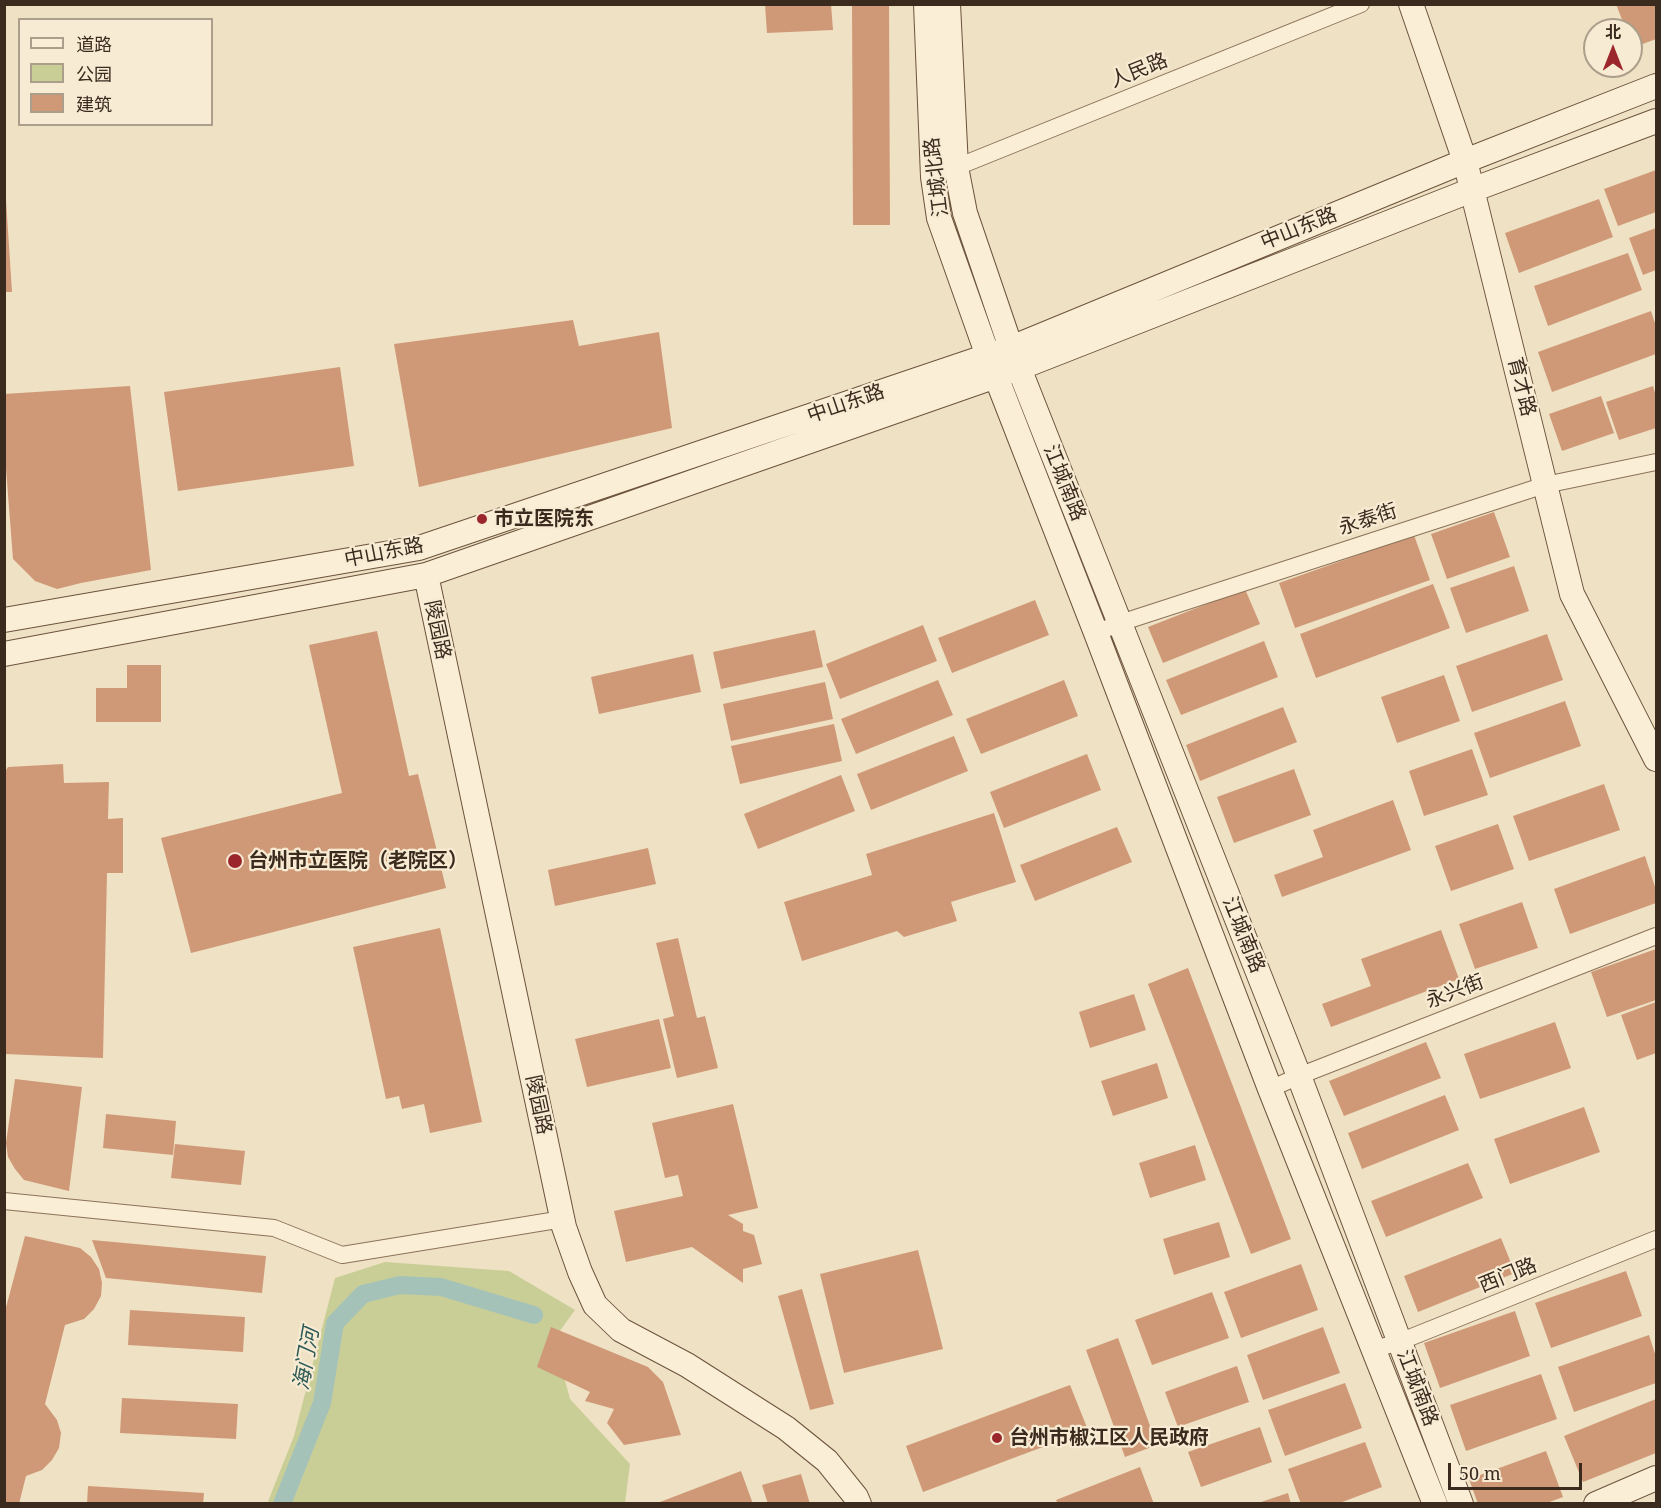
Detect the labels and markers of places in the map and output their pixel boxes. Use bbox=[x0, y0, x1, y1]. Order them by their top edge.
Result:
place label: 市立医院东 bbox=[494, 507, 594, 531]
marker: 市立医院东 bbox=[475, 512, 489, 526]
place label: 台州市立医院（老院区） bbox=[248, 849, 468, 873]
marker: 台州市立医院（老院区） bbox=[226, 852, 244, 870]
place label: 台州市椒江区人民政府 bbox=[1009, 1426, 1209, 1450]
marker: 台州市椒江区人民政府 bbox=[990, 1431, 1004, 1445]

